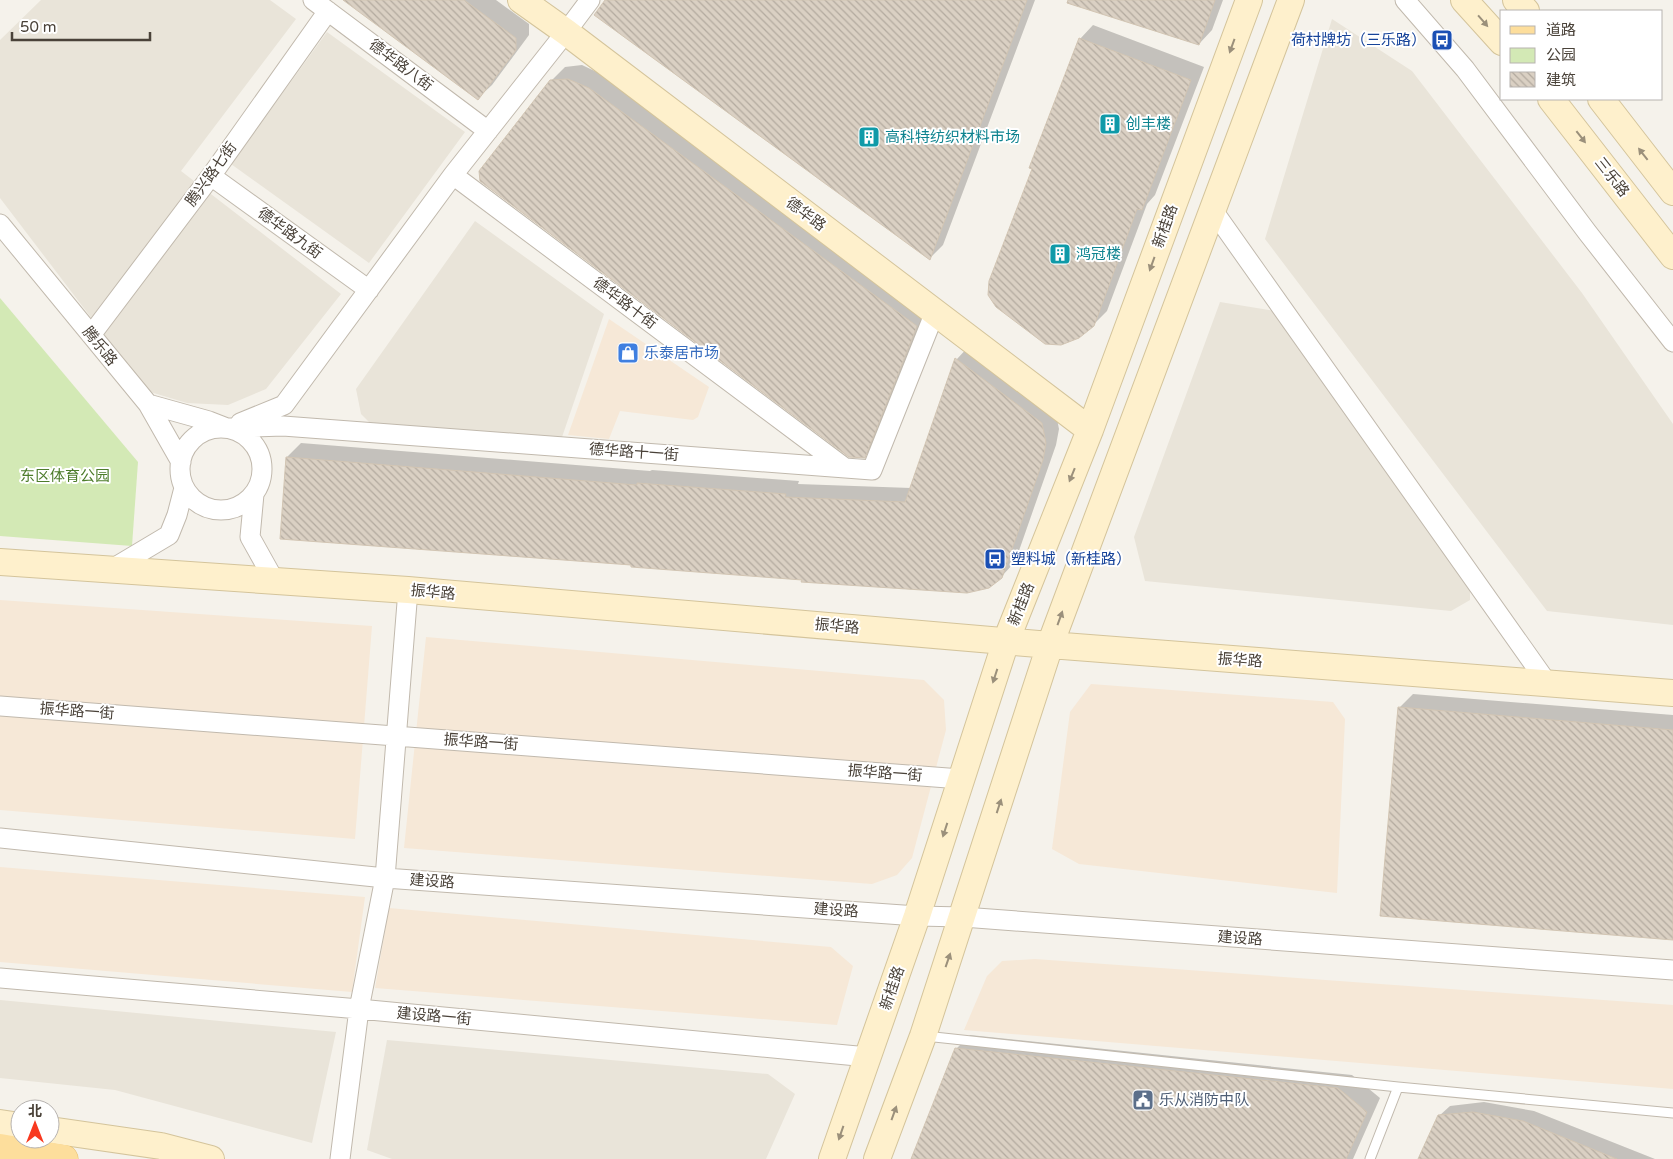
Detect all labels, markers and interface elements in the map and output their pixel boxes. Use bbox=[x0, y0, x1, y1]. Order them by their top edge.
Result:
scale bar bbox=[12, 10, 150, 42]
legend bbox=[1500, 10, 1663, 100]
one-way arrow bbox=[1477, 15, 1489, 27]
text: 50 m bbox=[20, 18, 57, 36]
text: 道路 bbox=[1546, 21, 1576, 39]
bus stop icon: 荷村牌坊（三乐路） bbox=[1430, 28, 1454, 52]
place label: 荷村牌坊（三乐路） bbox=[1291, 31, 1426, 49]
street label: 德华路八街 bbox=[366, 35, 436, 95]
one-way arrow bbox=[1228, 39, 1236, 54]
text: 公园 bbox=[1546, 46, 1576, 64]
text: 建筑 bbox=[1546, 71, 1576, 89]
building icon: 创丰楼 bbox=[1098, 112, 1122, 136]
place label: 创丰楼 bbox=[1126, 115, 1171, 133]
building icon: 高科特纺织材料市场 bbox=[857, 125, 881, 149]
place label: 高科特纺织材料市场 bbox=[885, 128, 1020, 146]
one-way arrow bbox=[1576, 130, 1586, 144]
street label: 腾兴路七街 bbox=[182, 138, 240, 210]
one-way arrow bbox=[1638, 147, 1648, 161]
street label: 三乐路 bbox=[1591, 154, 1633, 200]
street label: 德华路 bbox=[783, 193, 829, 235]
street label: 新桂路 bbox=[1149, 202, 1181, 250]
street label: 德华路九街 bbox=[254, 204, 326, 262]
building icon: 鸿冠楼 bbox=[1048, 242, 1072, 266]
place label: 鸿冠楼 bbox=[1076, 245, 1121, 263]
one-way arrow bbox=[1148, 257, 1156, 272]
street label: 德华路十街 bbox=[590, 273, 660, 333]
street label: 腾乐路 bbox=[79, 323, 121, 369]
shop icon: 乐泰居市场 bbox=[616, 341, 640, 365]
place label: 乐泰居市场 bbox=[644, 344, 719, 362]
street label: 德华路十一街 bbox=[588, 440, 680, 464]
park label: 东区体育公园 bbox=[20, 467, 110, 485]
one-way arrow bbox=[1068, 468, 1076, 482]
bus stop icon: 塑料城（新桂路） bbox=[983, 547, 1007, 571]
place label: 塑料城（新桂路） bbox=[1011, 550, 1131, 568]
street label: 新桂路 bbox=[1004, 580, 1038, 628]
street label: 振华路 bbox=[410, 581, 456, 603]
one-way arrow bbox=[1056, 610, 1064, 625]
street label: 振华路 bbox=[814, 615, 860, 637]
street label: 振华路 bbox=[1217, 649, 1263, 671]
one-way arrow bbox=[991, 668, 998, 683]
street label: 振华路一街 bbox=[39, 699, 115, 723]
street label: 振华路一街 bbox=[443, 730, 519, 754]
street label: 振华路一街 bbox=[847, 761, 923, 785]
one-way arrow bbox=[995, 798, 1003, 813]
one-way arrow bbox=[940, 823, 948, 838]
street label: 建设路 bbox=[409, 870, 455, 892]
street label: 建设路 bbox=[813, 899, 859, 921]
street label: 建设路 bbox=[1217, 927, 1263, 949]
one-way arrow bbox=[945, 952, 953, 967]
street label: 新桂路 bbox=[876, 964, 908, 1012]
street label: 建设路一街 bbox=[396, 1004, 472, 1028]
public building icon: 乐从消防中队 bbox=[1131, 1088, 1155, 1112]
place label: 乐从消防中队 bbox=[1159, 1091, 1249, 1109]
north arrow bbox=[10, 1099, 60, 1149]
text: 北 bbox=[28, 1103, 42, 1120]
one-way arrow bbox=[890, 1105, 898, 1120]
one-way arrow bbox=[837, 1126, 845, 1141]

